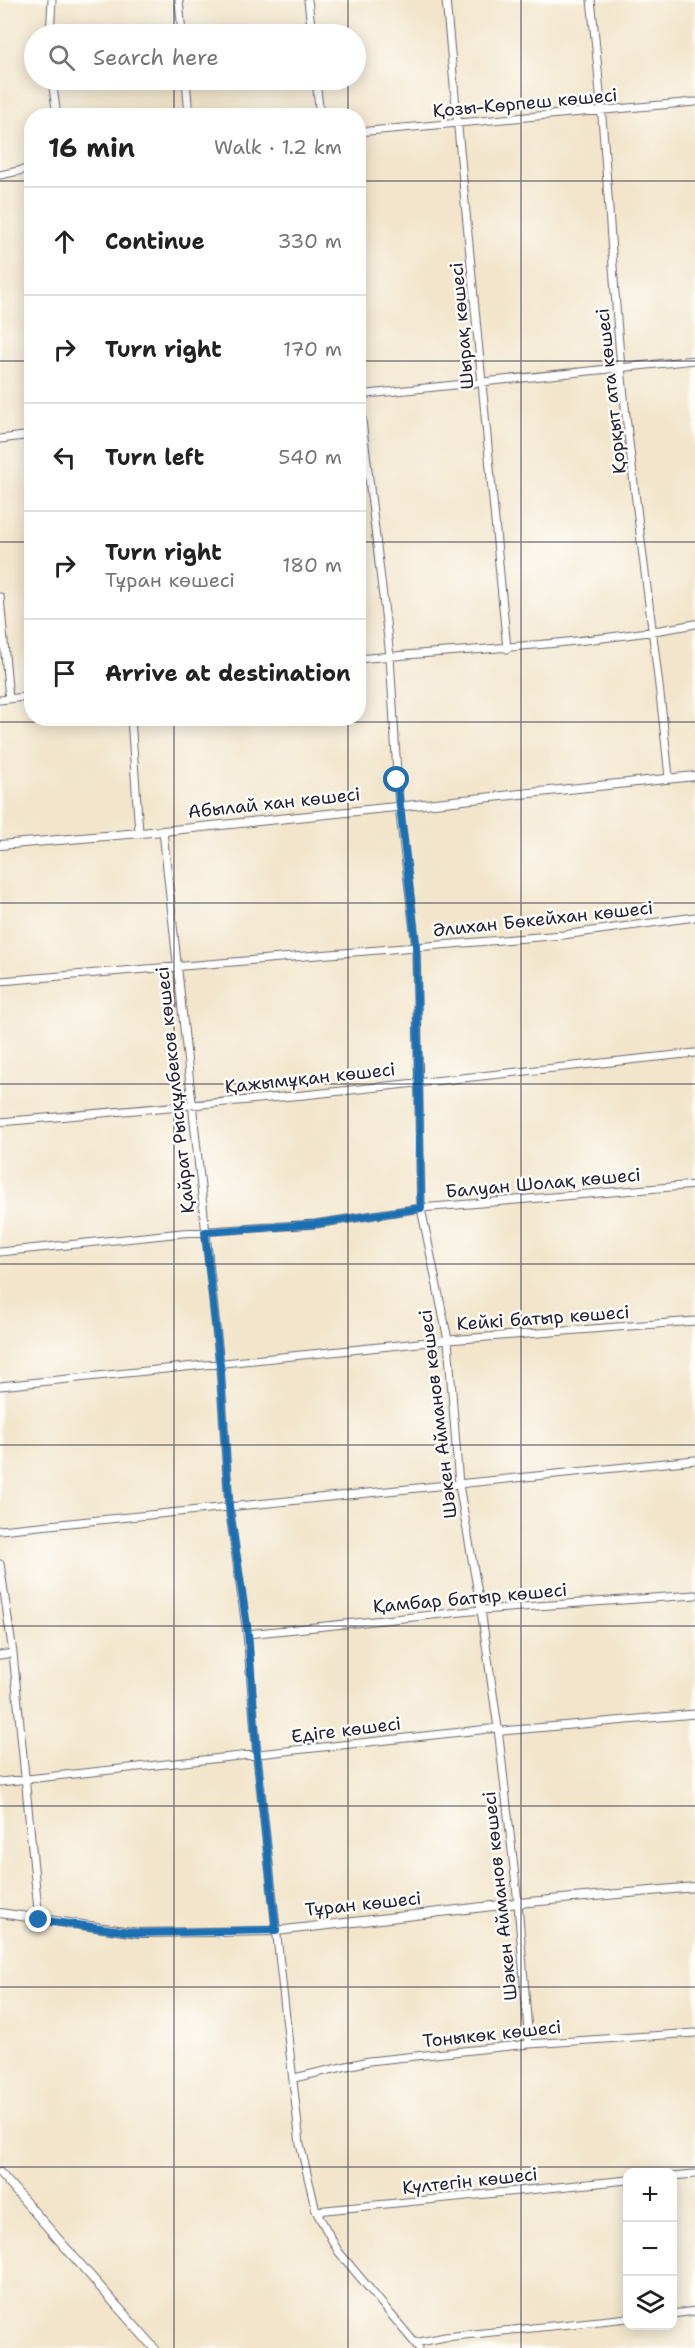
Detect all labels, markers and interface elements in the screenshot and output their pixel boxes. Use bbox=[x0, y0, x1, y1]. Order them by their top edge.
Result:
search box bbox=[24, 24, 366, 90]
icon: search bbox=[45, 41, 78, 74]
text: Search here bbox=[93, 43, 219, 72]
street label: Қозы-Көрпеш көшесі bbox=[432, 83, 618, 123]
text: 16 min bbox=[48, 130, 135, 165]
text: Walk · 1.2 km bbox=[214, 134, 342, 160]
icon: ahead bbox=[48, 225, 81, 258]
text: Continue bbox=[105, 227, 205, 256]
text: 330 m bbox=[278, 228, 342, 254]
street label: Шырақ көшесі bbox=[444, 261, 480, 391]
street label: Қорқыт ата көшесі bbox=[590, 307, 632, 475]
icon: right bbox=[48, 333, 81, 366]
text: Turn right bbox=[105, 335, 222, 364]
text: 170 m bbox=[283, 336, 342, 362]
icon: left bbox=[48, 441, 81, 474]
text: Turn left bbox=[105, 443, 204, 472]
text: 540 m bbox=[278, 444, 342, 470]
text: Turn right bbox=[105, 538, 222, 567]
icon: right bbox=[48, 549, 81, 582]
text: 180 m bbox=[282, 552, 342, 578]
text: Тұран көшесі bbox=[105, 567, 235, 593]
icon: arrive bbox=[48, 657, 81, 690]
text: Arrive at destination bbox=[105, 659, 351, 688]
route start bbox=[383, 766, 409, 792]
street label: Абылай хан көшесі bbox=[187, 782, 361, 824]
street label: Әлихан Бөкейхан көшесі bbox=[432, 896, 654, 942]
street label: Қайрат Рысқұлбеков көшесі bbox=[150, 965, 200, 1215]
street label: Қажымұқан көшесі bbox=[224, 1057, 396, 1099]
street label: Балуан Шолақ көшесі bbox=[444, 1163, 642, 1203]
street label: Кейкі батыр көшесі bbox=[456, 1300, 630, 1336]
street label: Шәкен Айманов көшесі bbox=[413, 1308, 463, 1520]
street label: Қамбар батыр көшесі bbox=[372, 1578, 568, 1618]
street label: Едіге көшесі bbox=[290, 1711, 402, 1749]
street label: Шәкен Айманов көшесі bbox=[477, 1790, 523, 2002]
street label: Тұран көшесі bbox=[304, 1886, 422, 1922]
route end bbox=[25, 1906, 51, 1932]
street label: Тоныкөк көшесі bbox=[421, 2015, 563, 2053]
street label: Күлтегін көшесі bbox=[401, 2162, 539, 2200]
map controls bbox=[623, 2168, 677, 2330]
button: + bbox=[623, 2168, 677, 2222]
button: − bbox=[623, 2222, 677, 2276]
button: layers bbox=[623, 2276, 677, 2330]

